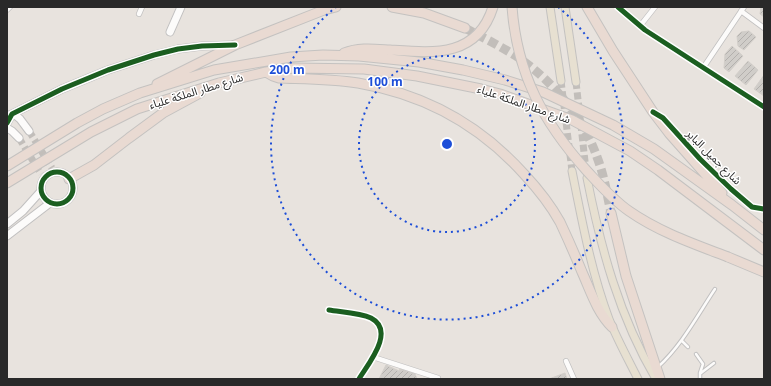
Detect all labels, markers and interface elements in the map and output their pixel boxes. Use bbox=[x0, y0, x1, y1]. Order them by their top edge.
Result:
text: 200 m bbox=[269, 61, 305, 78]
street label: شارع مطار الملكة علياء bbox=[147, 69, 245, 113]
text: 100 m bbox=[367, 73, 403, 90]
street label: شارع مطار الملكة علياء bbox=[475, 81, 573, 128]
street label: شارع جميل الباير bbox=[682, 125, 745, 188]
centre of rings bbox=[440, 137, 454, 151]

